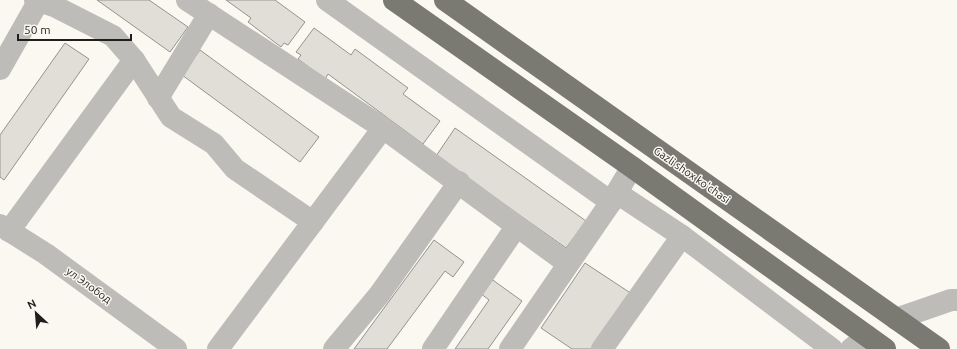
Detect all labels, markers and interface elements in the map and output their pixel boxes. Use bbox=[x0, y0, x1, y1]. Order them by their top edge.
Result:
scale bar bbox=[18, 16, 131, 42]
text: 50 m bbox=[24, 23, 51, 36]
street label: Gazli shox ko'chasi bbox=[652, 144, 732, 206]
street label: ул Элобод bbox=[64, 265, 114, 306]
north arrow bbox=[16, 293, 56, 333]
text: N bbox=[25, 297, 38, 311]

